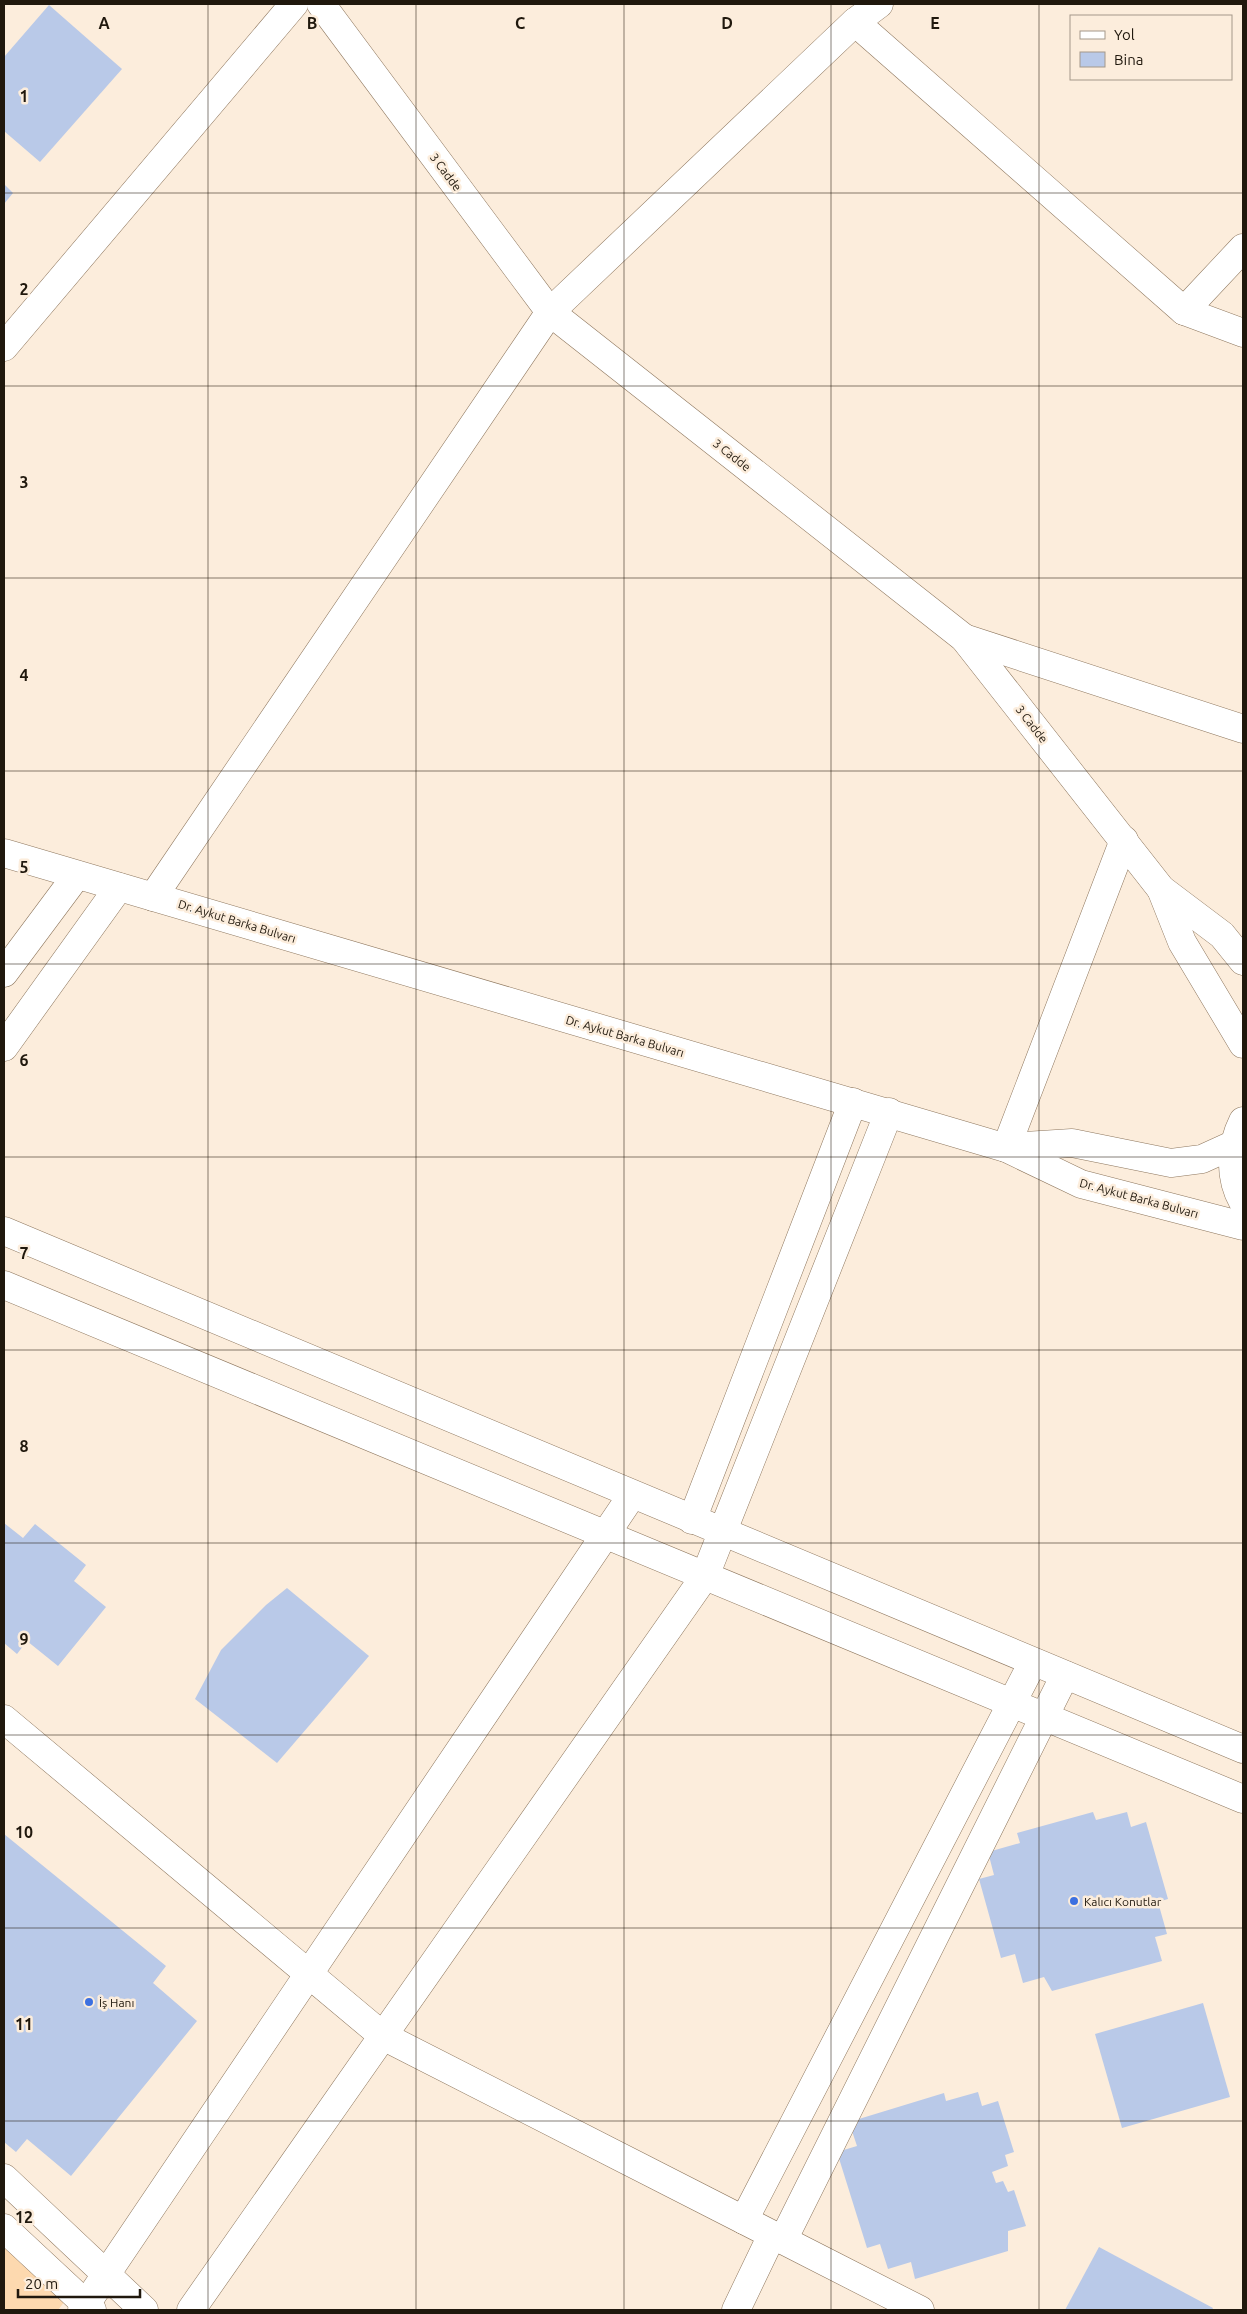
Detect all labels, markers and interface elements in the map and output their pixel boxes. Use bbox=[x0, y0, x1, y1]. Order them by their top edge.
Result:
text: A bbox=[98, 14, 110, 32]
text: B bbox=[307, 14, 317, 32]
text: C bbox=[515, 14, 525, 32]
text: D bbox=[721, 14, 733, 32]
text: E bbox=[930, 14, 940, 32]
legend bbox=[1070, 15, 1232, 80]
text: Yol bbox=[1114, 26, 1135, 43]
text: Bina bbox=[1114, 51, 1143, 68]
text: 1 bbox=[19, 87, 29, 105]
street label: 3 Cadde bbox=[428, 151, 464, 193]
text: 2 bbox=[19, 280, 29, 298]
street label: 3 Cadde bbox=[711, 436, 753, 474]
text: 3 bbox=[19, 473, 29, 491]
text: 4 bbox=[19, 666, 29, 684]
street label: 3 Cadde bbox=[1013, 703, 1051, 745]
text: 5 bbox=[19, 858, 29, 876]
street label: Dr. Aykut Barka Bulvarı bbox=[177, 897, 297, 945]
street label: Dr. Aykut Barka Bulvarı bbox=[564, 1013, 686, 1059]
text: 6 bbox=[19, 1051, 29, 1069]
street label: Dr. Aykut Barka Bulvarı bbox=[1078, 1176, 1200, 1220]
text: 7 bbox=[19, 1244, 29, 1262]
text: 8 bbox=[19, 1437, 29, 1455]
text: 9 bbox=[19, 1630, 29, 1648]
text: 10 bbox=[15, 1823, 33, 1841]
marker: Kalıcı Konutlar bbox=[1068, 1895, 1080, 1907]
place label: Kalıcı Konutlar bbox=[1084, 1895, 1162, 1908]
marker: İş Hanı bbox=[83, 1996, 95, 2008]
place label: İş Hanı bbox=[99, 1996, 134, 2009]
text: 11 bbox=[15, 2015, 33, 2033]
text: 12 bbox=[15, 2208, 33, 2226]
scale bar bbox=[18, 2266, 140, 2298]
text: 20 m bbox=[25, 2275, 58, 2292]

